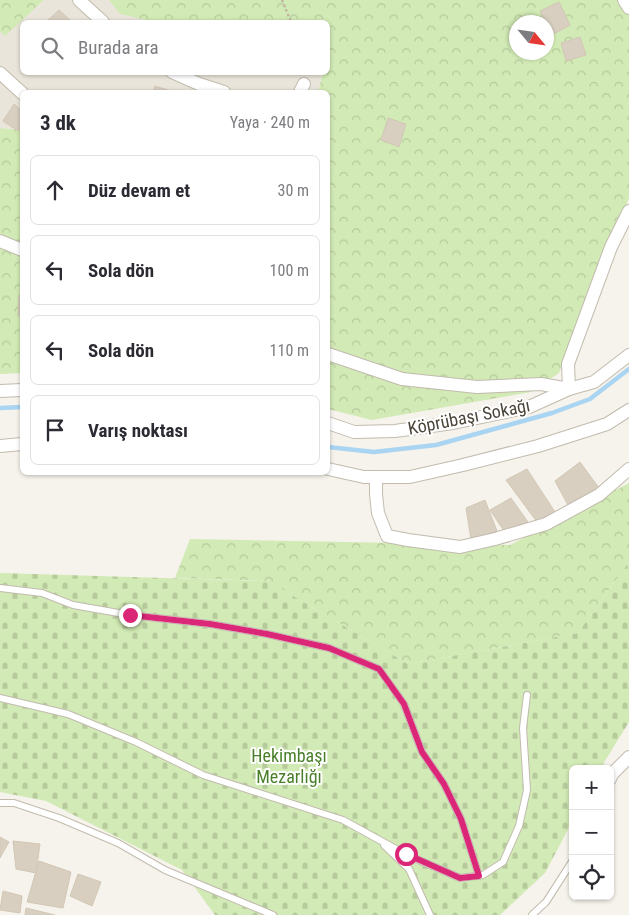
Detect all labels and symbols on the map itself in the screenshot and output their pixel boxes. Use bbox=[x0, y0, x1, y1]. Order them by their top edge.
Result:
north arrow bbox=[509, 15, 554, 60]
street label: Köprübaşı Sokağı bbox=[406, 394, 532, 439]
route end bbox=[119, 604, 142, 627]
park label: Hekimbaşı Mezarlığı bbox=[251, 745, 327, 787]
route start bbox=[395, 843, 418, 866]

